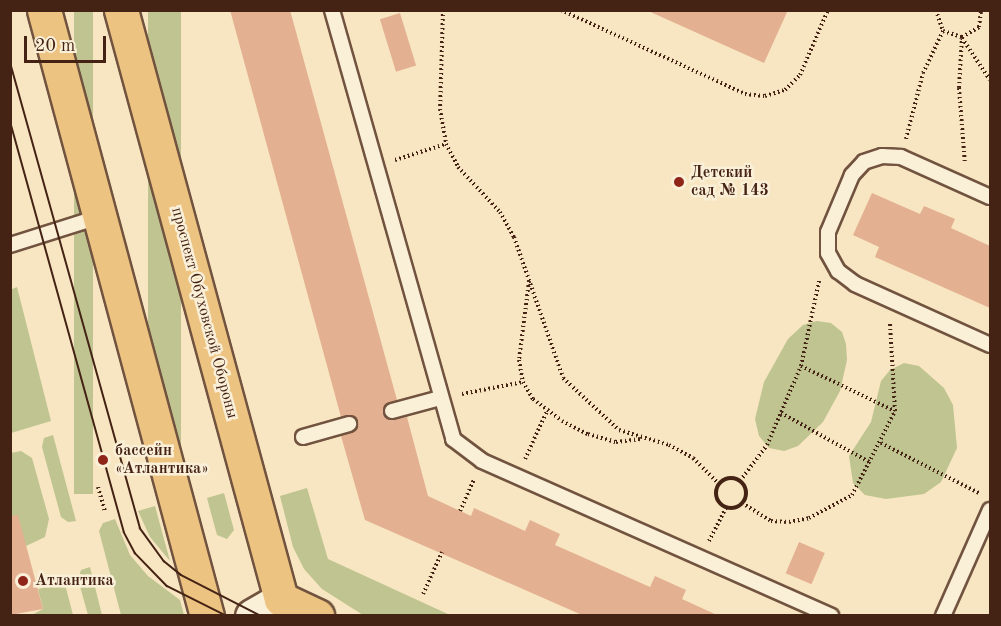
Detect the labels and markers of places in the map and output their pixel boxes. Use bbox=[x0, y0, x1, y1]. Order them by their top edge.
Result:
place label: Детский сад № 143 bbox=[691, 163, 769, 201]
marker: Детский сад № 143 bbox=[672, 175, 686, 189]
place label: бассейн «Атлантика» bbox=[115, 441, 209, 479]
marker: бассейн «Атлантика» bbox=[96, 453, 110, 467]
place label: Атлантика bbox=[35, 571, 114, 591]
marker: Атлантика bbox=[16, 574, 30, 588]

